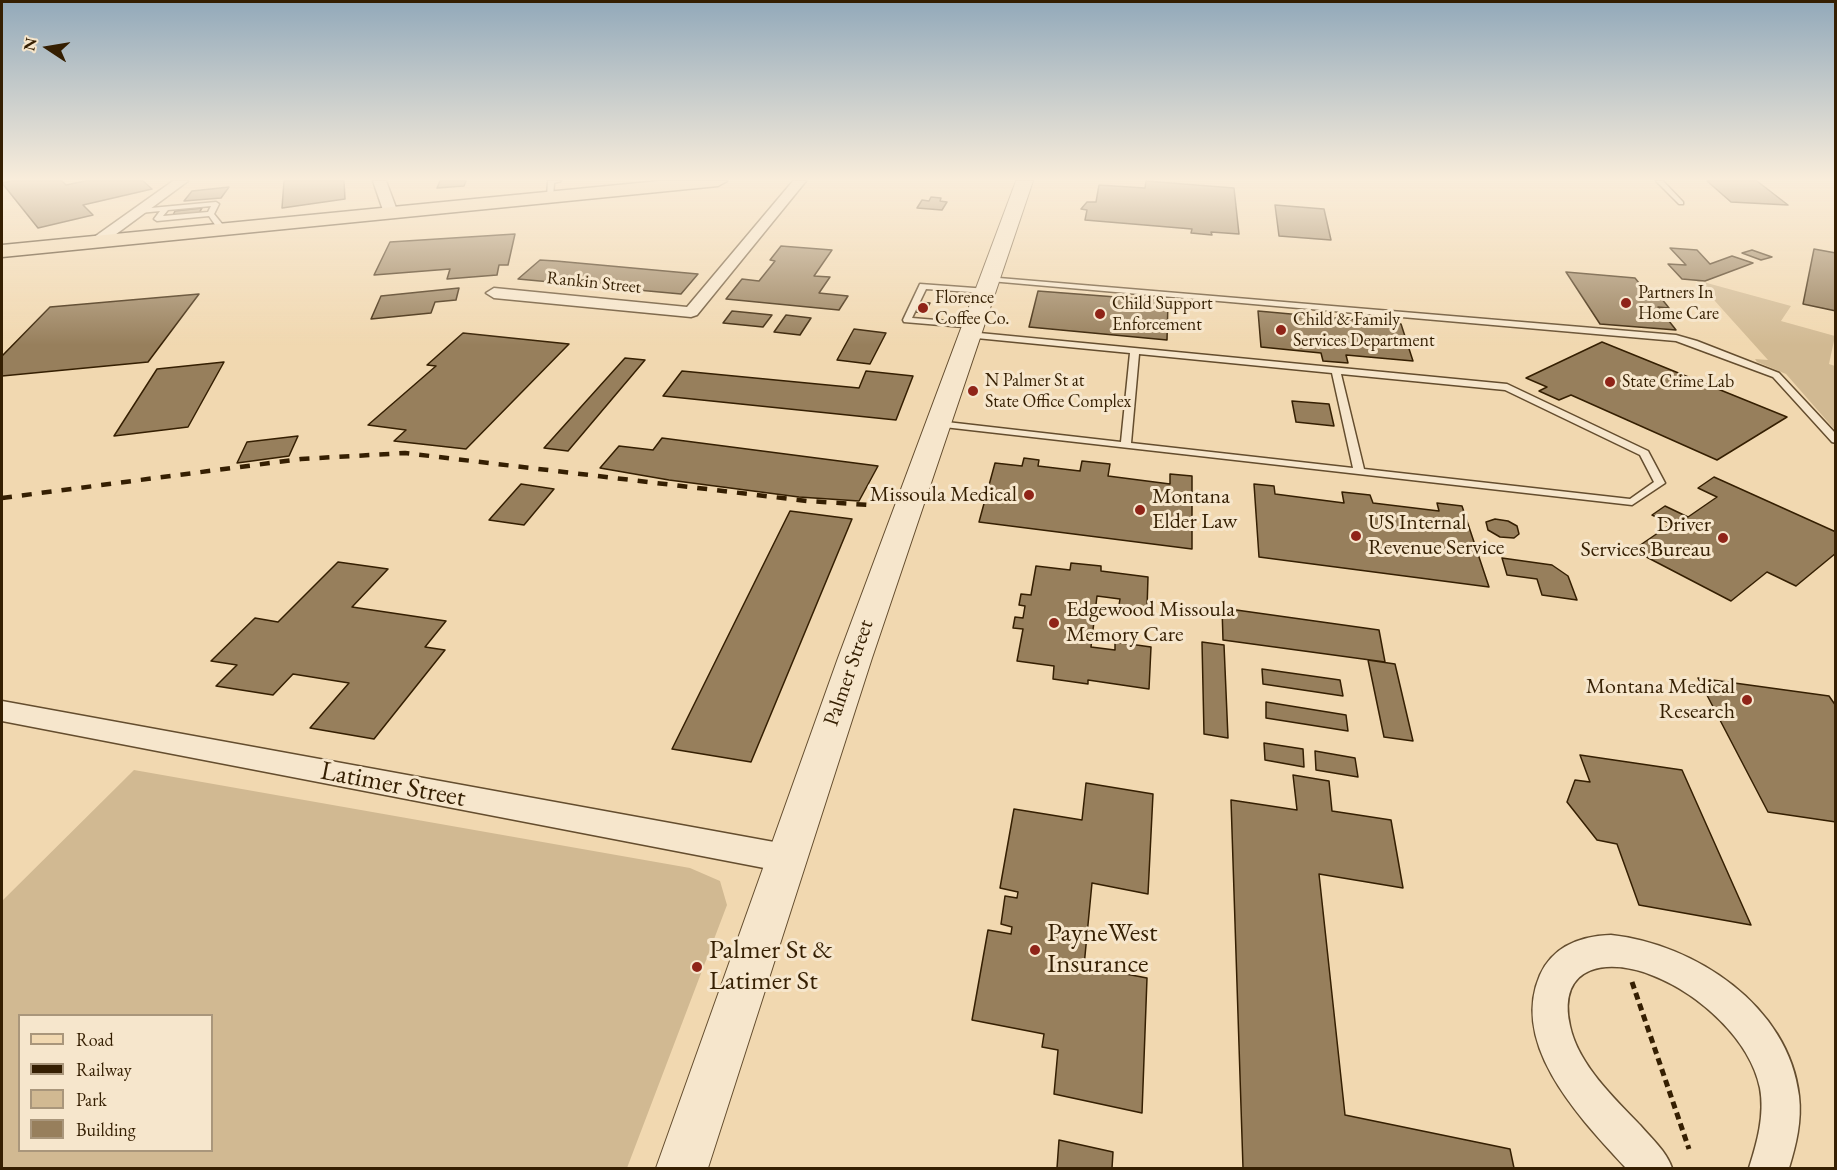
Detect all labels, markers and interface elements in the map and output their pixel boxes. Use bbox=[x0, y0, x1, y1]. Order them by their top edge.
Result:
north arrow bbox=[18, 18, 78, 78]
text: N bbox=[18, 36, 42, 53]
street label: Rankin Street bbox=[546, 267, 642, 299]
place label: Partners In Home Care bbox=[1638, 282, 1719, 324]
place label: Florence Coffee Co. bbox=[935, 287, 1009, 330]
place label: Child Support Enforcement bbox=[1112, 293, 1213, 336]
marker: Partners In Home Care bbox=[1619, 296, 1633, 310]
marker: Florence Coffee Co. bbox=[916, 301, 930, 315]
marker: Child Support Enforcement bbox=[1093, 307, 1107, 321]
place label: Child & Family Services Department bbox=[1293, 309, 1435, 352]
marker: Child & Family Services Department bbox=[1274, 323, 1288, 337]
place label: N Palmer St at State Office Complex bbox=[985, 370, 1131, 412]
place label: State Crime Lab bbox=[1622, 371, 1734, 393]
marker: State Crime Lab bbox=[1603, 375, 1617, 389]
marker: N Palmer St at State Office Complex bbox=[966, 384, 980, 398]
place label: Missoula Medical bbox=[870, 482, 1017, 508]
place label: Montana Elder Law bbox=[1152, 484, 1237, 536]
marker: Missoula Medical bbox=[1022, 488, 1036, 502]
marker: Montana Elder Law bbox=[1133, 503, 1147, 517]
place label: US Internal Revenue Service bbox=[1368, 510, 1504, 562]
place label: Driver Services Bureau bbox=[1580, 512, 1711, 564]
marker: US Internal Revenue Service bbox=[1349, 529, 1363, 543]
marker: Driver Services Bureau bbox=[1716, 531, 1730, 545]
place label: Edgewood Missoula Memory Care bbox=[1066, 597, 1235, 648]
street label: Palmer Street bbox=[818, 616, 880, 730]
marker: Edgewood Missoula Memory Care bbox=[1047, 616, 1061, 630]
place label: Montana Medical Research bbox=[1586, 674, 1735, 726]
marker: Montana Medical Research bbox=[1740, 693, 1754, 707]
street label: Latimer Street bbox=[318, 755, 468, 815]
place label: PayneWest Insurance bbox=[1047, 918, 1157, 981]
place label: Palmer St & Latimer St bbox=[709, 935, 833, 998]
marker: PayneWest Insurance bbox=[1028, 943, 1042, 957]
marker: Palmer St & Latimer St bbox=[690, 960, 704, 974]
legend bbox=[18, 1014, 213, 1152]
text: Road bbox=[76, 1028, 114, 1051]
text: Railway bbox=[76, 1058, 132, 1081]
text: Park bbox=[76, 1088, 107, 1111]
text: Building bbox=[76, 1118, 136, 1141]

